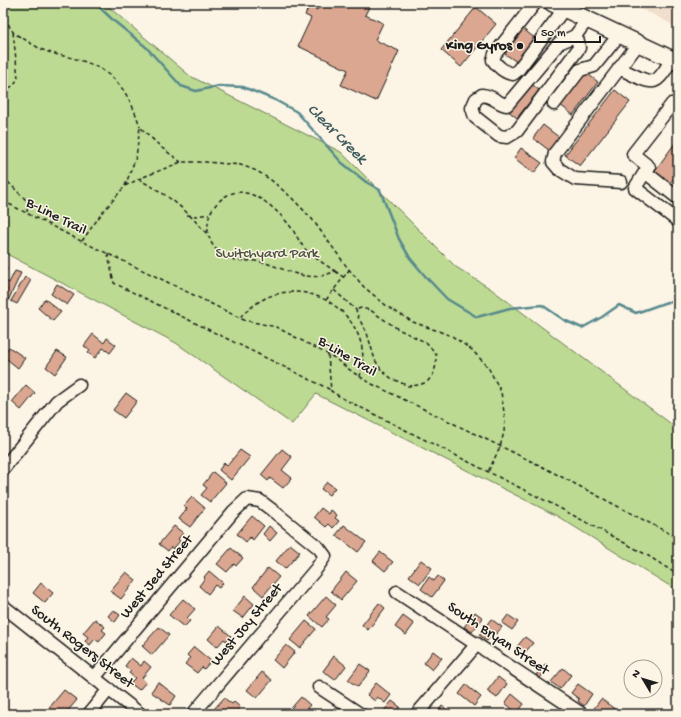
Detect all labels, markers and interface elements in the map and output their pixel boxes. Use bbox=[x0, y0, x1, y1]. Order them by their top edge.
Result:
scale bar bbox=[535, 18, 600, 44]
text: 50 m bbox=[541, 27, 566, 41]
place label: King Gyros bbox=[445, 37, 513, 55]
marker: King Gyros bbox=[515, 41, 525, 51]
water label: Clear Creek bbox=[302, 101, 371, 170]
street label: B-Line Trail bbox=[22, 194, 89, 240]
park label: Switchyard Park bbox=[215, 245, 320, 263]
street label: B-Line Trail bbox=[313, 332, 380, 382]
street label: West Jed Street bbox=[117, 530, 198, 623]
street label: West Joy Street bbox=[207, 579, 288, 670]
street label: South Bryan Street bbox=[444, 598, 554, 681]
street label: South Rogers Street bbox=[27, 601, 139, 694]
north arrow bbox=[623, 659, 663, 699]
text: N bbox=[630, 668, 644, 681]

